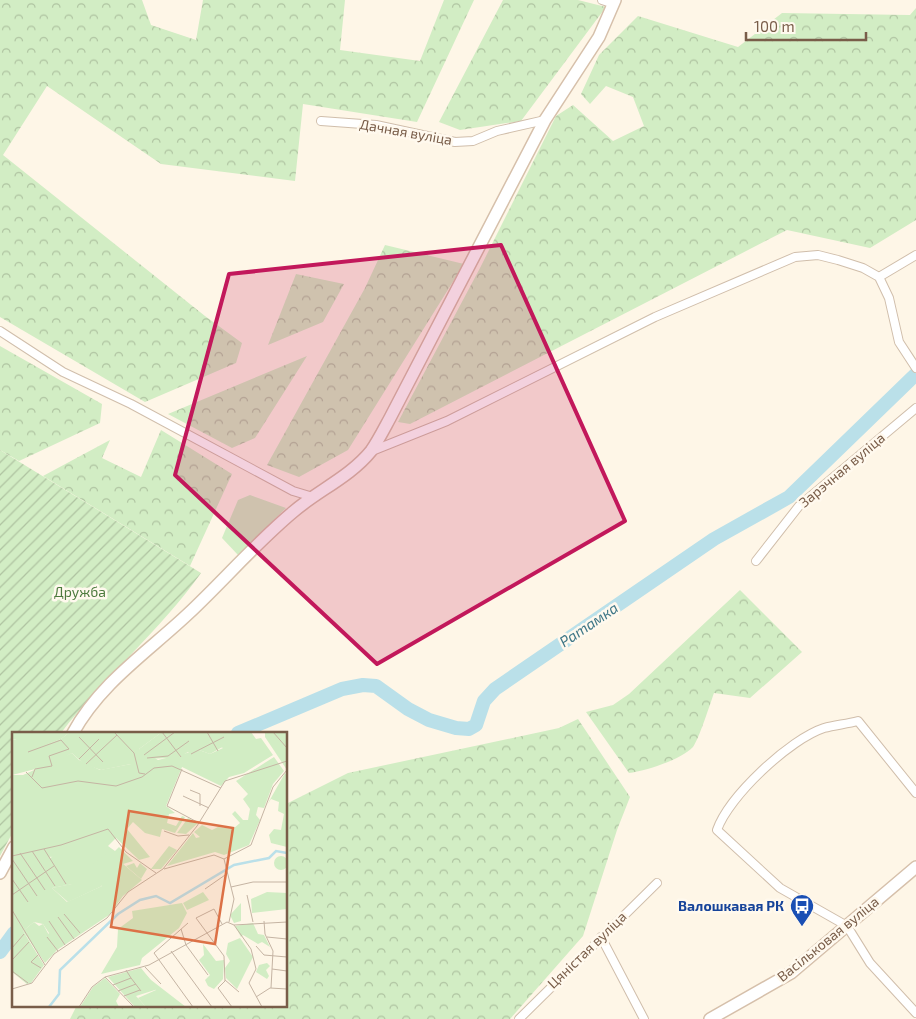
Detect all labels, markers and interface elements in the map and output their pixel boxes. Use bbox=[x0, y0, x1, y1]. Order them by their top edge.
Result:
scale bar bbox=[746, 10, 866, 42]
text: 100 m bbox=[754, 17, 795, 35]
street label: Дачная вуліца bbox=[359, 115, 454, 148]
street label: Зарэчная вуліца bbox=[795, 429, 888, 510]
park label: Дружба bbox=[54, 583, 106, 600]
water label: Ратамка bbox=[556, 598, 621, 650]
inset map bbox=[12, 732, 288, 1006]
street label: Васільковая вуліца bbox=[774, 892, 882, 985]
bus stop icon: Валошкавая РК bbox=[789, 893, 815, 927]
place label: Валошкавая РК bbox=[678, 897, 784, 914]
street label: Цяністая вуліца bbox=[544, 908, 630, 992]

